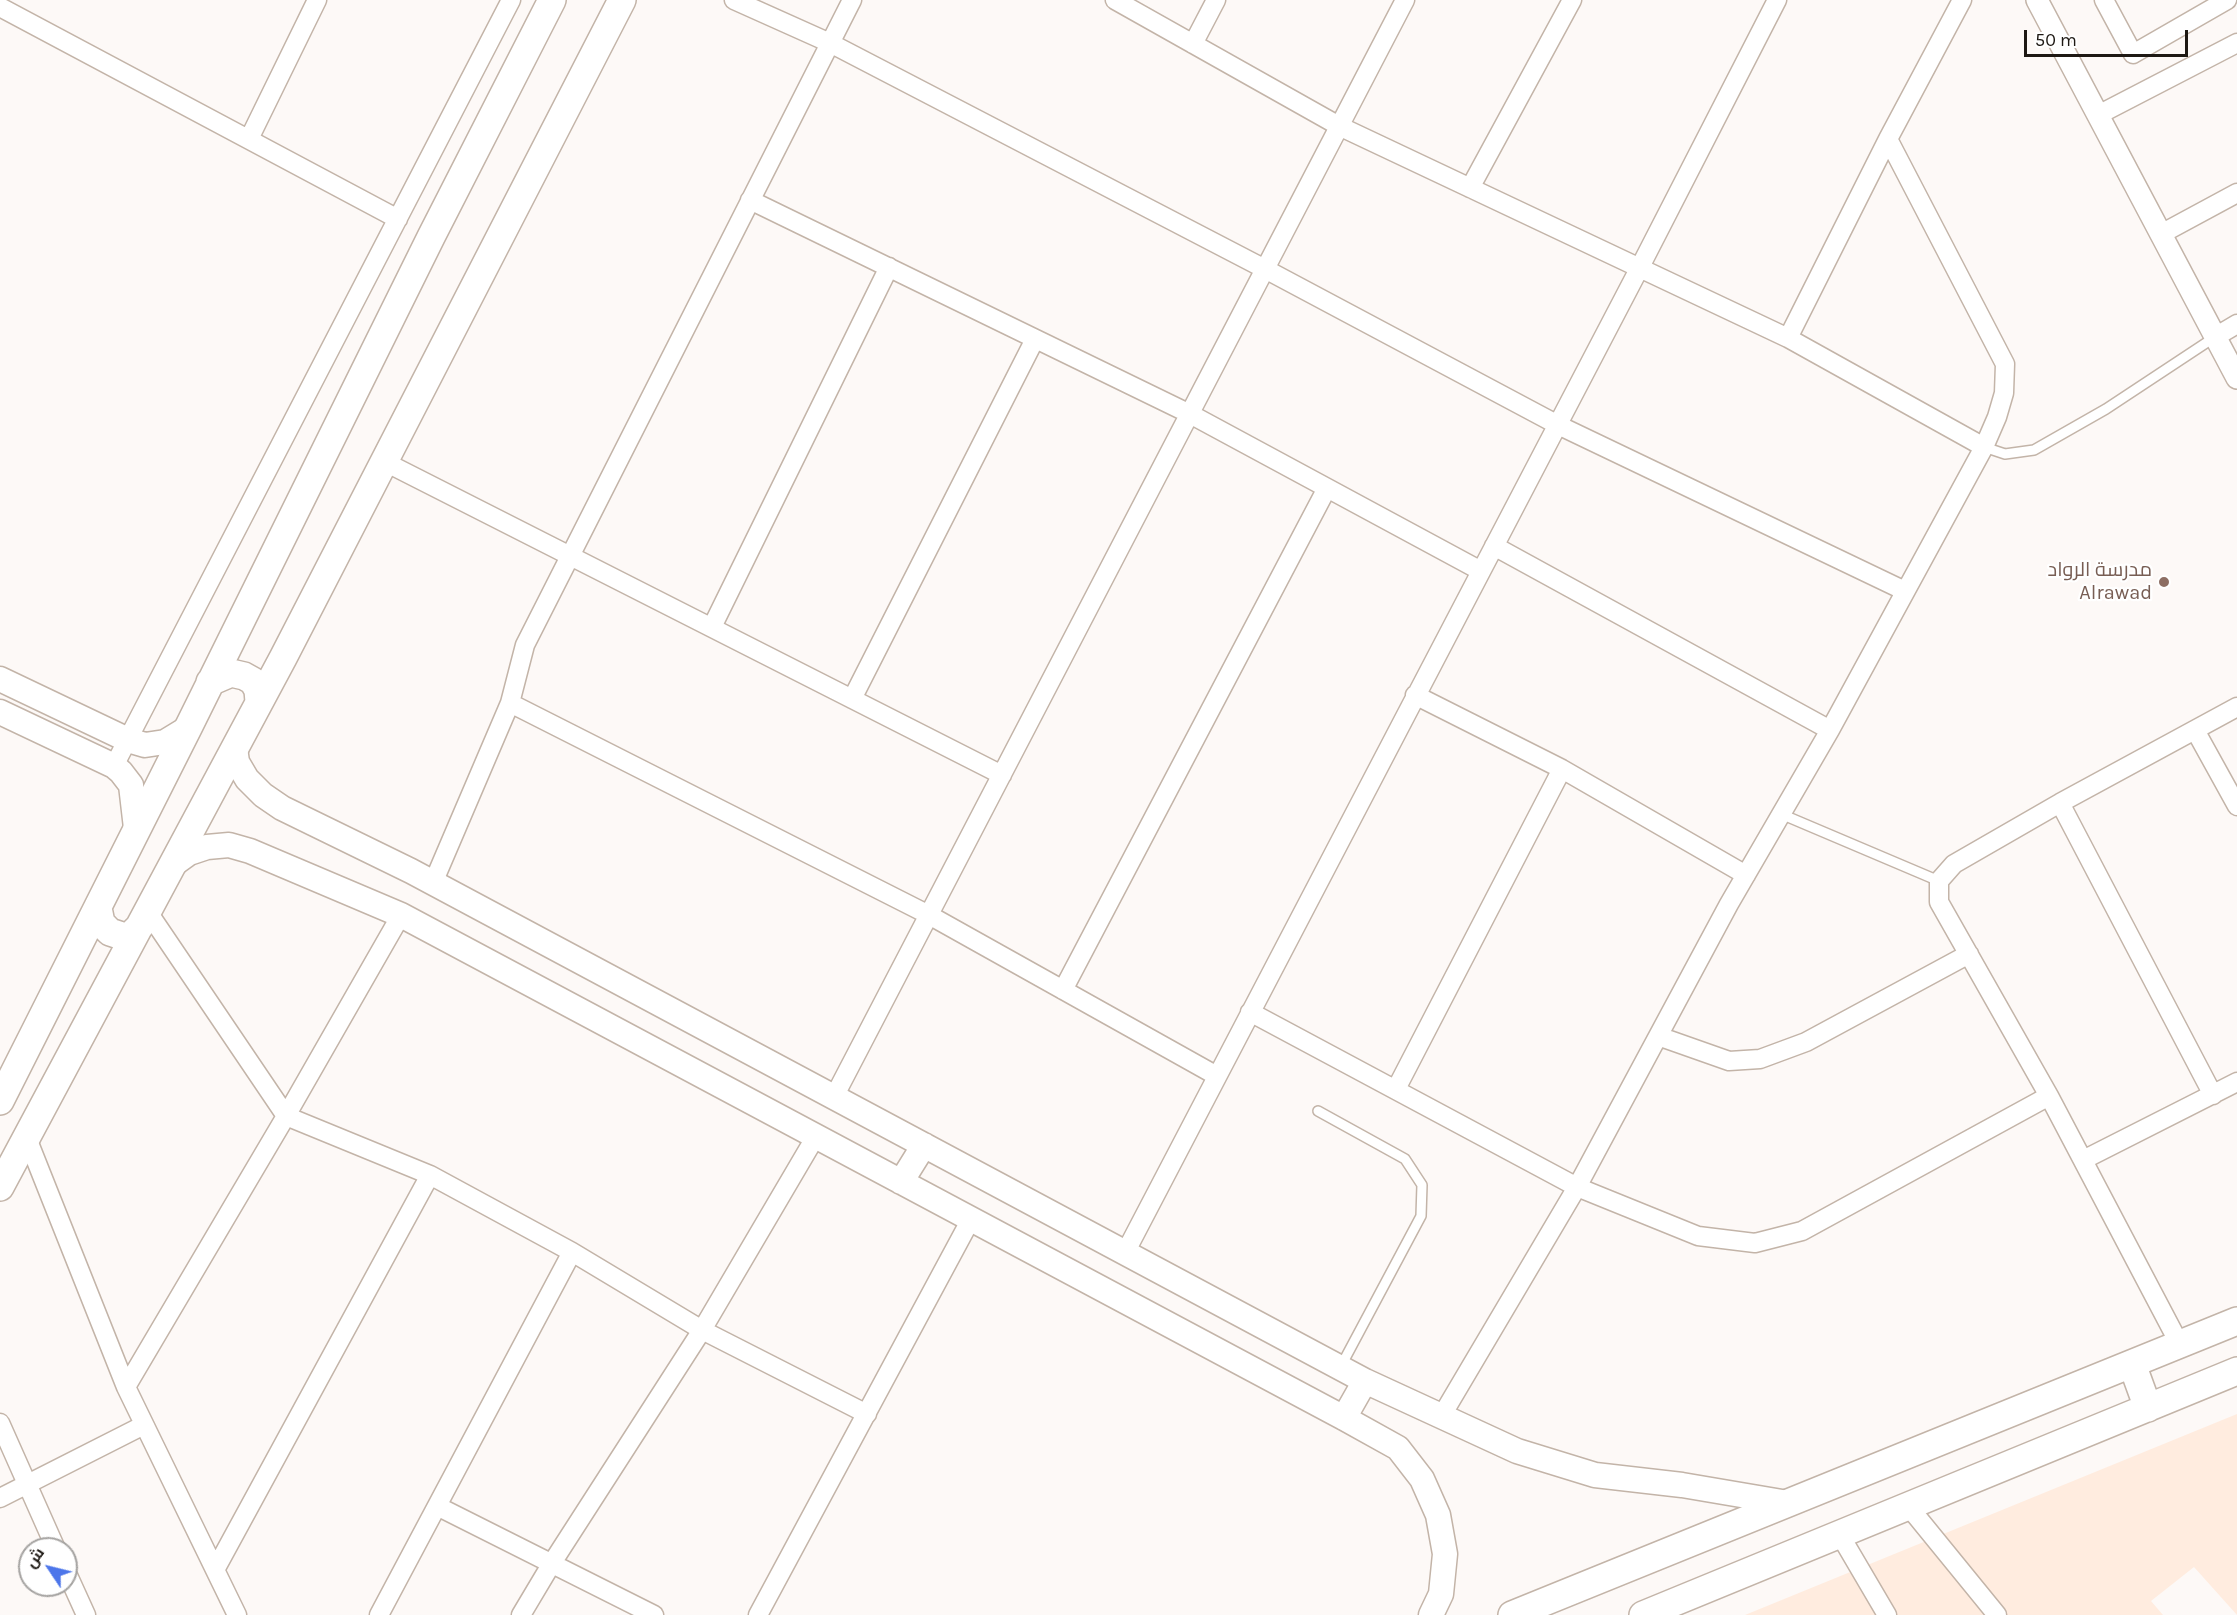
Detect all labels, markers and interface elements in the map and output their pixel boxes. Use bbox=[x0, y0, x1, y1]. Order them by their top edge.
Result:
scale bar bbox=[2027, 18, 2190, 56]
text: 50 m bbox=[2035, 29, 2077, 51]
place label: مدرسة الرواد Alrawad bbox=[2048, 558, 2152, 605]
marker: مدرسة الرواد Alrawad bbox=[2157, 575, 2171, 589]
north arrow bbox=[18, 1537, 78, 1597]
text: ش bbox=[21, 1544, 48, 1571]

